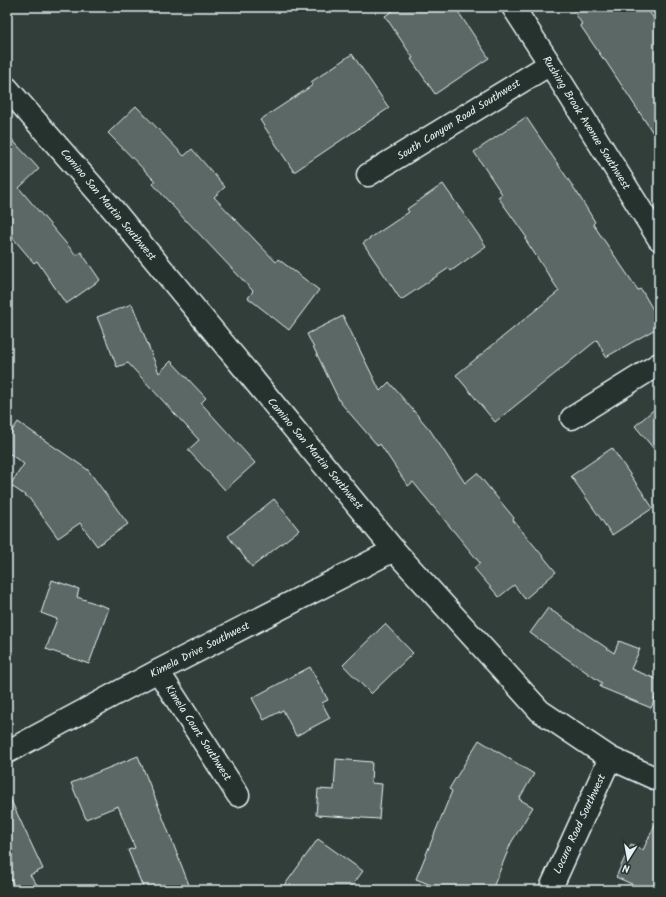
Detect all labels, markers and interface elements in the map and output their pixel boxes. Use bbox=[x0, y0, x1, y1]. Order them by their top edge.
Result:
street label: Rushing Brook Avenue Southwest bbox=[537, 53, 635, 194]
street label: South Canyon Road Southwest bbox=[394, 74, 525, 165]
street label: Camino San Martin Southwest bbox=[56, 145, 161, 266]
street label: Camino San Martin Southwest bbox=[263, 394, 368, 515]
street label: Kimela Drive Southwest bbox=[147, 617, 254, 683]
street label: Kimela Court Southwest bbox=[160, 681, 236, 785]
street label: Locura Road Southwest bbox=[549, 770, 611, 877]
north arrow bbox=[608, 839, 648, 879]
text: N bbox=[621, 858, 631, 877]

